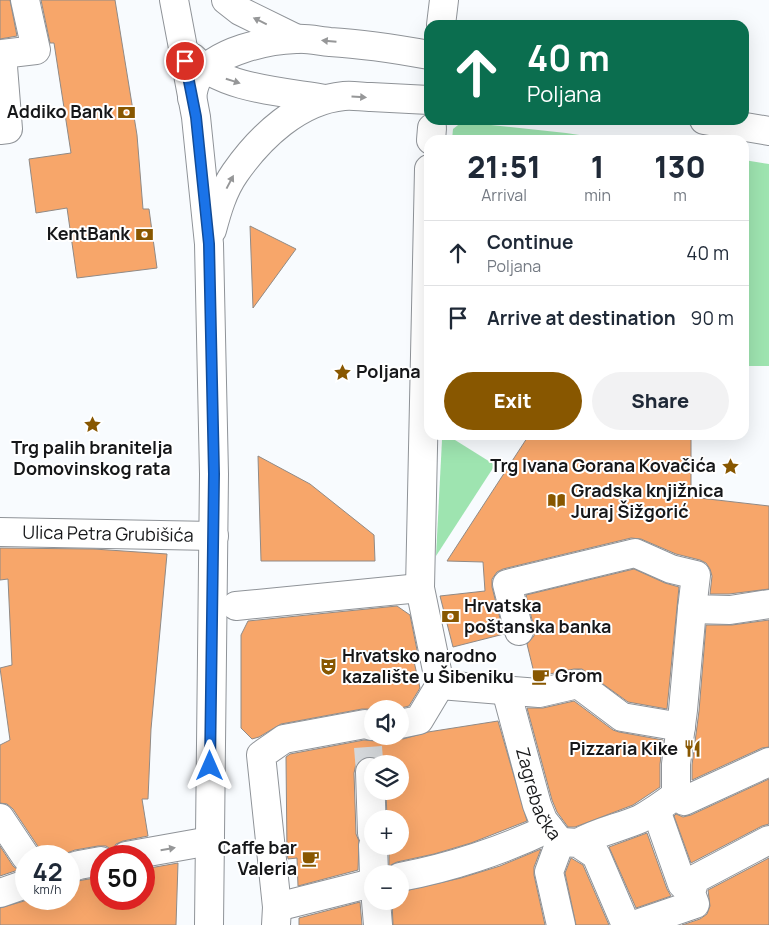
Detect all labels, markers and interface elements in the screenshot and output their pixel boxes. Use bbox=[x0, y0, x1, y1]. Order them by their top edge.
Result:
one-way arrow bbox=[253, 17, 268, 25]
text: 40 m bbox=[527, 34, 610, 82]
one-way arrow bbox=[320, 37, 336, 45]
pin bbox=[164, 40, 206, 82]
icon: ahead bbox=[444, 40, 509, 105]
icon: arrive bbox=[171, 47, 199, 75]
one-way arrow bbox=[226, 78, 241, 86]
text: Poljana bbox=[527, 79, 601, 109]
one-way arrow bbox=[351, 93, 367, 101]
place label: Addiko Bank bbox=[7, 99, 114, 123]
bank icon: Addiko Bank bbox=[117, 102, 137, 122]
text: 21:51 bbox=[467, 146, 541, 187]
text: 1 bbox=[591, 146, 604, 187]
text: 130 bbox=[654, 146, 706, 187]
one-way arrow bbox=[226, 174, 234, 189]
text: Arrival bbox=[481, 184, 527, 206]
text: min bbox=[584, 184, 611, 206]
text: m bbox=[673, 184, 687, 206]
place label: KentBank bbox=[47, 221, 131, 245]
bank icon: KentBank bbox=[134, 224, 154, 244]
text: Continue bbox=[487, 229, 573, 255]
icon: ahead bbox=[444, 239, 472, 267]
text: 40 m bbox=[686, 240, 729, 266]
text: Poljana bbox=[487, 255, 541, 277]
icon: arrive bbox=[444, 304, 472, 332]
text: Arrive at destination bbox=[487, 305, 676, 331]
text: 90 m bbox=[691, 305, 734, 331]
place label: Poljana bbox=[356, 359, 421, 383]
place icon: Poljana bbox=[332, 362, 352, 382]
button: Exit bbox=[444, 372, 582, 430]
button: Share bbox=[592, 372, 729, 430]
place icon: Trg palih branitelja Domovinskog rata bbox=[82, 415, 102, 435]
place label: Trg palih branitelja Domovinskog rata bbox=[11, 435, 173, 480]
place label: Trg Ivana Gorana Kovačića bbox=[490, 453, 716, 477]
place icon: Trg Ivana Gorana Kovačića bbox=[720, 456, 740, 476]
place label: Gradska knjižnica Juraj Šižgorić bbox=[571, 478, 724, 523]
library icon: Gradska knjižnica Juraj Šižgorić bbox=[547, 491, 567, 511]
street label: Ulica Petra Grubišića bbox=[22, 519, 194, 547]
place label: Hrvatska poštanska banka bbox=[464, 593, 611, 638]
bank icon: Hrvatska poštanska banka bbox=[440, 606, 460, 626]
place label: Hrvatsko narodno kazalište u Šibeniku bbox=[342, 643, 514, 688]
theatre icon: Hrvatsko narodno kazalište u Šibeniku bbox=[318, 656, 338, 676]
place label: Grom bbox=[555, 663, 602, 687]
cafe icon: Grom bbox=[531, 666, 551, 686]
map controls bbox=[364, 700, 409, 910]
button: sound bbox=[364, 700, 409, 745]
place label: Pizzaria Kike bbox=[569, 736, 678, 760]
position arrow bbox=[183, 739, 235, 791]
restaurant icon: Pizzaria Kike bbox=[682, 739, 702, 759]
street label: Zagrebačka bbox=[511, 744, 567, 845]
button: layers bbox=[364, 755, 409, 800]
button: + bbox=[364, 810, 409, 855]
place label: Caffe bar Valeria bbox=[218, 835, 297, 880]
one-way arrow bbox=[160, 844, 176, 852]
speed limit sign: 50 bbox=[90, 845, 155, 910]
cafe icon: Caffe bar Valeria bbox=[301, 848, 321, 868]
text: 42 bbox=[32, 854, 63, 889]
button: − bbox=[364, 865, 409, 910]
text: km/h bbox=[34, 881, 61, 898]

